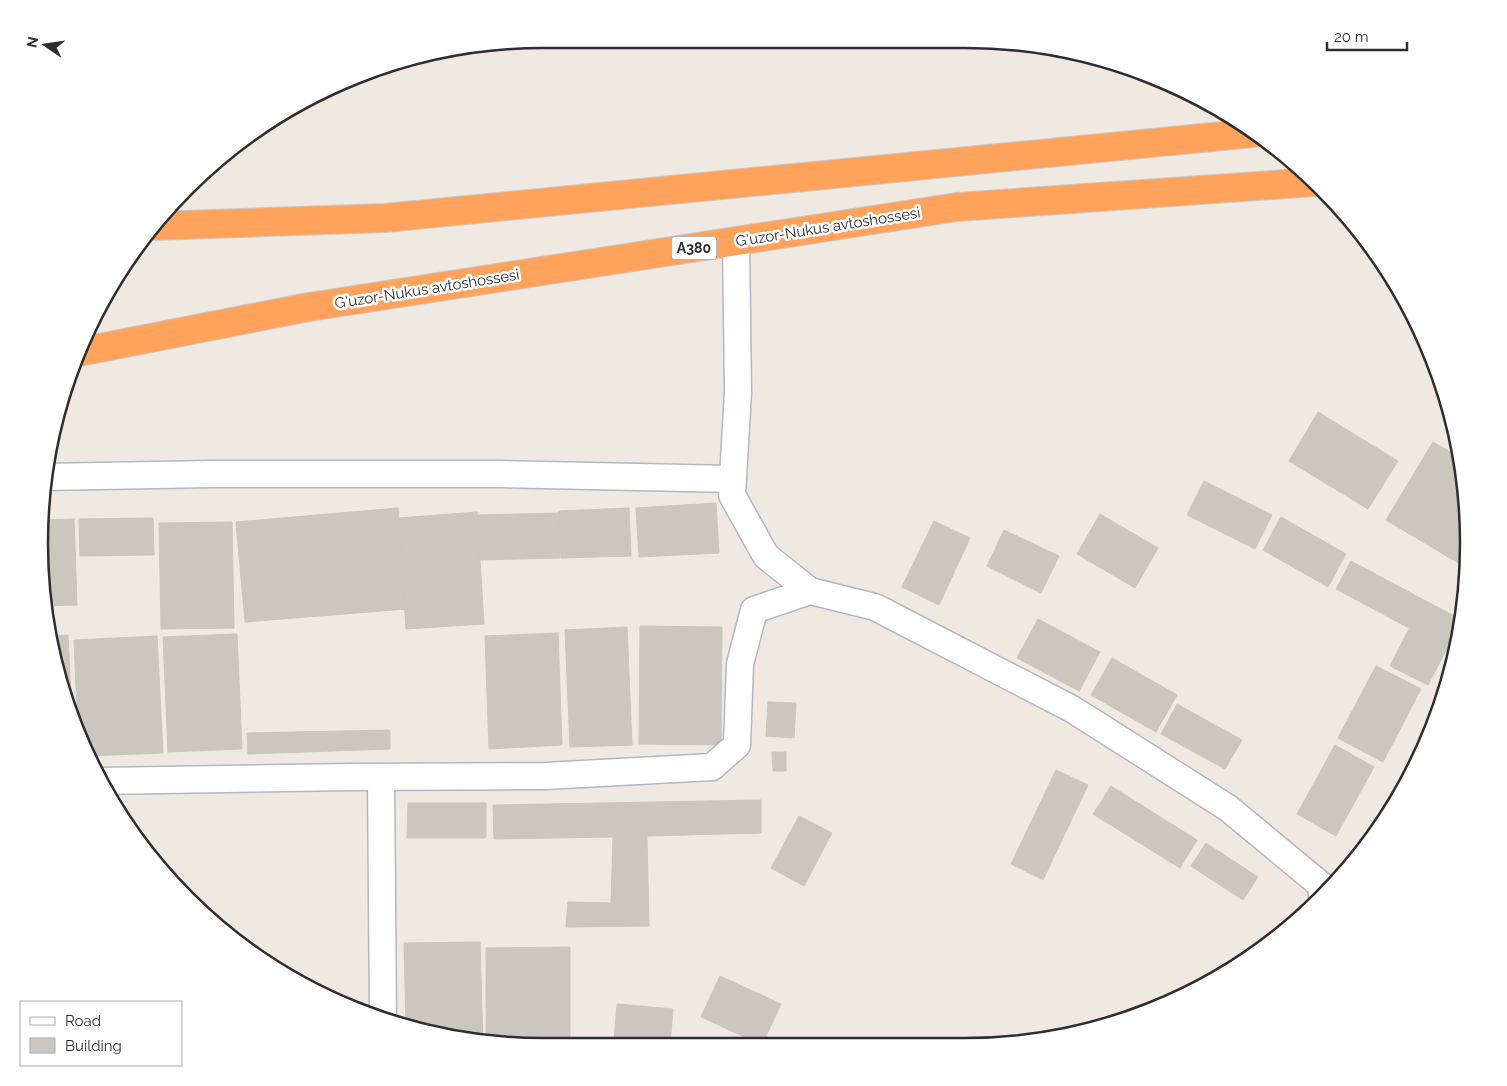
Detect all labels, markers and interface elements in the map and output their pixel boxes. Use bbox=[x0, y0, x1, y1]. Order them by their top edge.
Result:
north arrow bbox=[20, 20, 70, 70]
scale bar bbox=[1327, 20, 1407, 52]
text: 20 m bbox=[1334, 28, 1369, 46]
text: N bbox=[23, 35, 41, 49]
street label: G'uzor-Nukus avtoshossesi bbox=[734, 204, 922, 250]
road number: A380 bbox=[672, 237, 716, 260]
street label: G'uzor-Nukus avtoshossesi bbox=[333, 266, 521, 312]
legend bbox=[20, 1001, 182, 1066]
text: Road bbox=[65, 1012, 101, 1030]
text: Building bbox=[65, 1037, 122, 1055]

